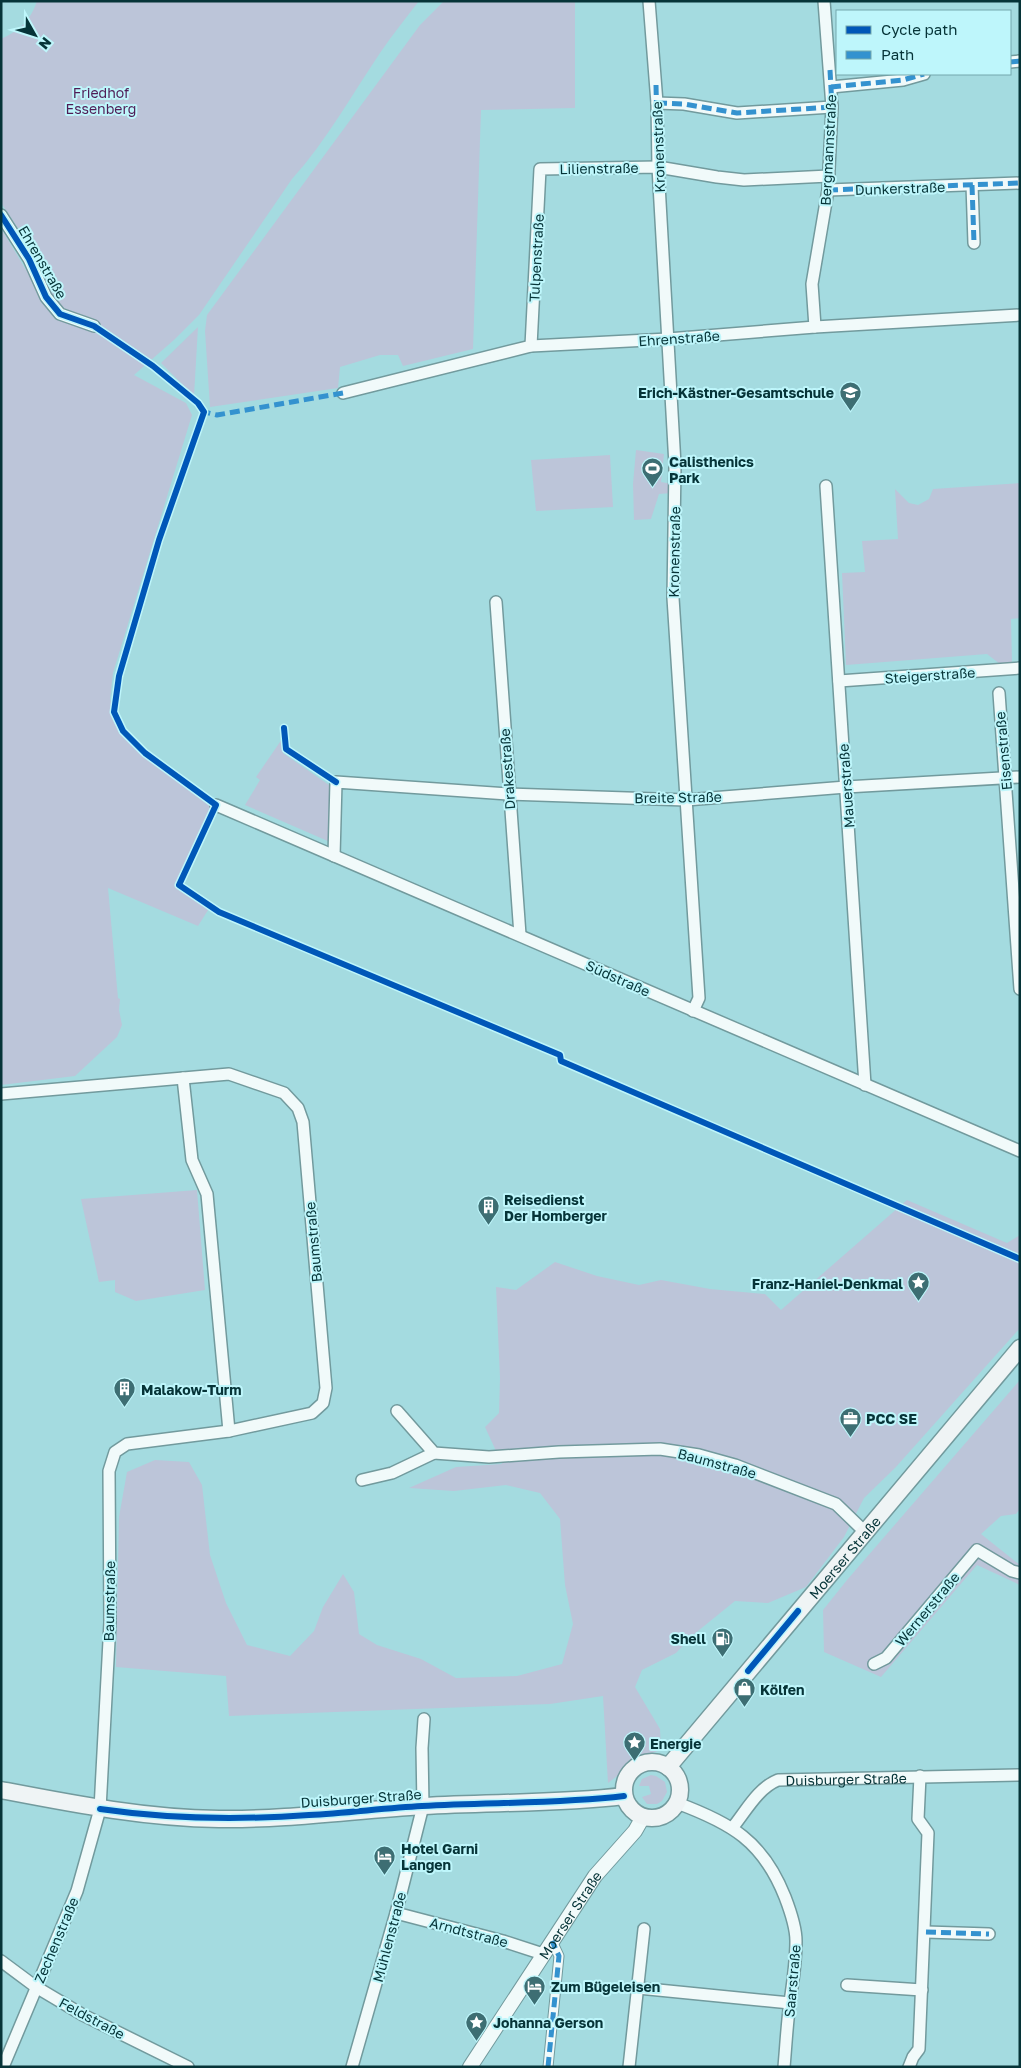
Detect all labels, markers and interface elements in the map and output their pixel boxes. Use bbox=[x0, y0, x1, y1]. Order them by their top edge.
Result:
north arrow bbox=[10, 10, 60, 60]
legend bbox=[836, 10, 1011, 75]
text: Cycle path bbox=[881, 20, 957, 38]
text: N bbox=[36, 34, 55, 53]
text: Path bbox=[881, 45, 914, 63]
park label: Friedhof Essenberg bbox=[66, 84, 136, 117]
street label: Bergmannstraße bbox=[817, 94, 839, 206]
street label: Kronenstraße bbox=[648, 101, 668, 193]
street label: Lilienstraße bbox=[559, 159, 639, 177]
street label: Dunkerstraße bbox=[854, 178, 946, 198]
street label: Tulpenstraße bbox=[525, 214, 547, 302]
street label: Ehrenstraße bbox=[15, 222, 71, 302]
street label: Ehrenstraße bbox=[638, 327, 720, 349]
school or university icon: Erich-Kästner-Gesamtschule bbox=[838, 380, 862, 411]
place label: Erich-Kästner-Gesamtschule bbox=[638, 384, 834, 401]
place label: Calisthenics Park bbox=[669, 453, 754, 486]
sports icon: Calisthenics Park bbox=[641, 457, 665, 488]
street label: Kronenstraße bbox=[665, 506, 683, 598]
street label: Steigerstraße bbox=[884, 663, 976, 687]
street label: Eisenstraße bbox=[991, 711, 1015, 791]
street label: Drakestraße bbox=[496, 728, 518, 810]
street label: Mauerstraße bbox=[835, 743, 857, 829]
street label: Breite Straße bbox=[634, 788, 722, 806]
street label: Südstraße bbox=[583, 956, 653, 1000]
place label: Reisedienst Der Homberger bbox=[504, 1191, 608, 1224]
building icon: Reisedienst Der Homberger bbox=[476, 1195, 500, 1226]
street label: Baumstraße bbox=[301, 1201, 325, 1283]
place icon: Franz-Haniel-Denkmal bbox=[907, 1271, 931, 1302]
place label: Franz-Haniel-Denkmal bbox=[752, 1275, 903, 1292]
building icon: Malakow-Turm bbox=[113, 1377, 137, 1408]
place label: Malakow-Turm bbox=[141, 1381, 242, 1398]
office icon: PCC SE bbox=[838, 1406, 862, 1437]
place label: PCC SE bbox=[866, 1410, 917, 1427]
street label: Baumstraße bbox=[676, 1444, 758, 1482]
street label: Moerser Straße bbox=[805, 1513, 884, 1602]
street label: Baumstraße bbox=[100, 1561, 118, 1641]
street label: Wernerstraße bbox=[891, 1569, 963, 1649]
fuel station icon: Shell bbox=[710, 1626, 734, 1657]
place label: Shell bbox=[671, 1630, 706, 1647]
shop icon: Kölfen bbox=[732, 1677, 756, 1708]
place label: Kölfen bbox=[760, 1681, 805, 1698]
place icon: Energie bbox=[622, 1731, 646, 1762]
place label: Energie bbox=[650, 1735, 701, 1752]
street label: Duisburger Straße bbox=[785, 1769, 907, 1788]
street label: Duisburger Straße bbox=[300, 1785, 422, 1811]
place label: Hotel Garni Langen bbox=[401, 1840, 478, 1873]
hotel icon: Hotel Garni Langen bbox=[373, 1844, 397, 1875]
street label: Moerser Straße bbox=[535, 1867, 605, 1962]
street label: Mühlenstraße bbox=[369, 1890, 409, 1984]
street label: Zechenstraße bbox=[30, 1894, 82, 1986]
street label: Arndtstraße bbox=[428, 1913, 510, 1951]
street label: Saarstraße bbox=[780, 1944, 804, 2018]
hotel icon: Zum Bügeleisen bbox=[523, 1974, 547, 2005]
place label: Zum Bügeleisen bbox=[551, 1978, 660, 1995]
street label: Feldstraße bbox=[56, 1994, 128, 2042]
place icon: Johanna Gerson bbox=[465, 2010, 489, 2041]
place label: Johanna Gerson bbox=[493, 2014, 603, 2031]

